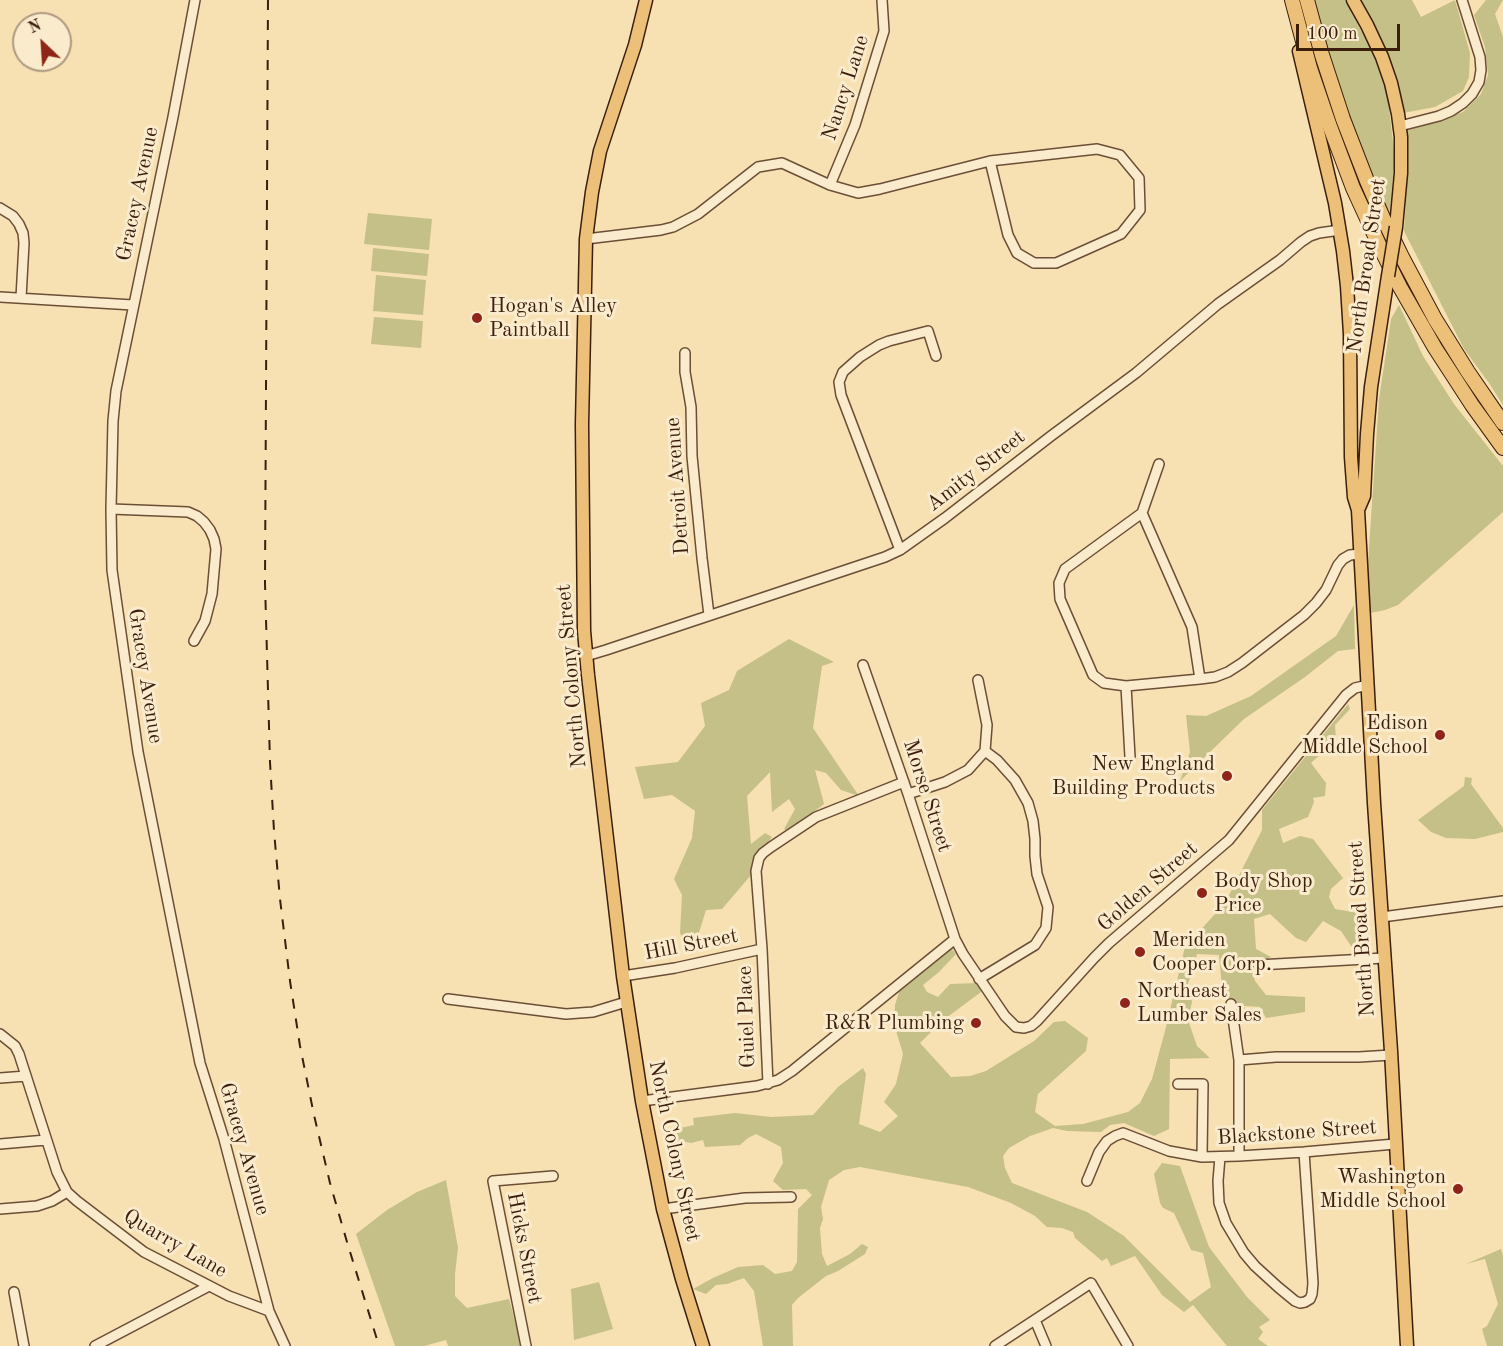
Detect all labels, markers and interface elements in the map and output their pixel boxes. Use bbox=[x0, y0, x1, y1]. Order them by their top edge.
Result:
north arrow bbox=[12, 12, 72, 72]
scale bar bbox=[1299, 12, 1402, 50]
text: N bbox=[26, 18, 44, 37]
text: 100 m bbox=[1307, 25, 1358, 43]
street label: Nancy Lane bbox=[817, 32, 875, 144]
street label: Gracey Avenue bbox=[111, 125, 165, 263]
street label: North Broad Street bbox=[1342, 177, 1392, 355]
place label: Hogan's Alley Paintball bbox=[489, 293, 617, 343]
marker: Hogan's Alley Paintball bbox=[470, 311, 484, 325]
street label: Detroit Avenue bbox=[661, 416, 695, 556]
street label: Amity Street bbox=[922, 425, 1030, 517]
street label: North Colony Street bbox=[551, 583, 593, 769]
street label: Gracey Avenue bbox=[122, 607, 168, 745]
place label: Edison Middle School bbox=[1301, 710, 1428, 760]
marker: Edison Middle School bbox=[1433, 728, 1447, 742]
street label: Morse Street bbox=[897, 737, 957, 855]
place label: New England Building Products bbox=[1052, 751, 1215, 801]
marker: New England Building Products bbox=[1220, 769, 1234, 783]
street label: Golden Street bbox=[1093, 837, 1203, 937]
street label: North Broad Street bbox=[1343, 840, 1381, 1018]
place label: Body Shop Price bbox=[1214, 868, 1313, 918]
marker: Body Shop Price bbox=[1195, 886, 1209, 900]
street label: Hill Street bbox=[642, 924, 740, 966]
place label: Meriden Cooper Corp. bbox=[1152, 927, 1272, 977]
marker: Meriden Cooper Corp. bbox=[1133, 945, 1147, 959]
street label: Guiel Place bbox=[733, 965, 761, 1069]
place label: Northeast Lumber Sales bbox=[1137, 978, 1262, 1028]
marker: Northeast Lumber Sales bbox=[1118, 996, 1132, 1010]
place label: R&R Plumbing bbox=[825, 1010, 964, 1036]
marker: R&R Plumbing bbox=[969, 1016, 983, 1030]
street label: North Colony Street bbox=[643, 1058, 705, 1244]
street label: Gracey Avenue bbox=[213, 1080, 275, 1218]
street label: Blackstone Street bbox=[1216, 1115, 1378, 1151]
place label: Washington Middle School bbox=[1319, 1164, 1446, 1214]
marker: Washington Middle School bbox=[1451, 1182, 1465, 1196]
street label: Hicks Street bbox=[501, 1190, 547, 1306]
street label: Quarry Lane bbox=[118, 1204, 232, 1284]

